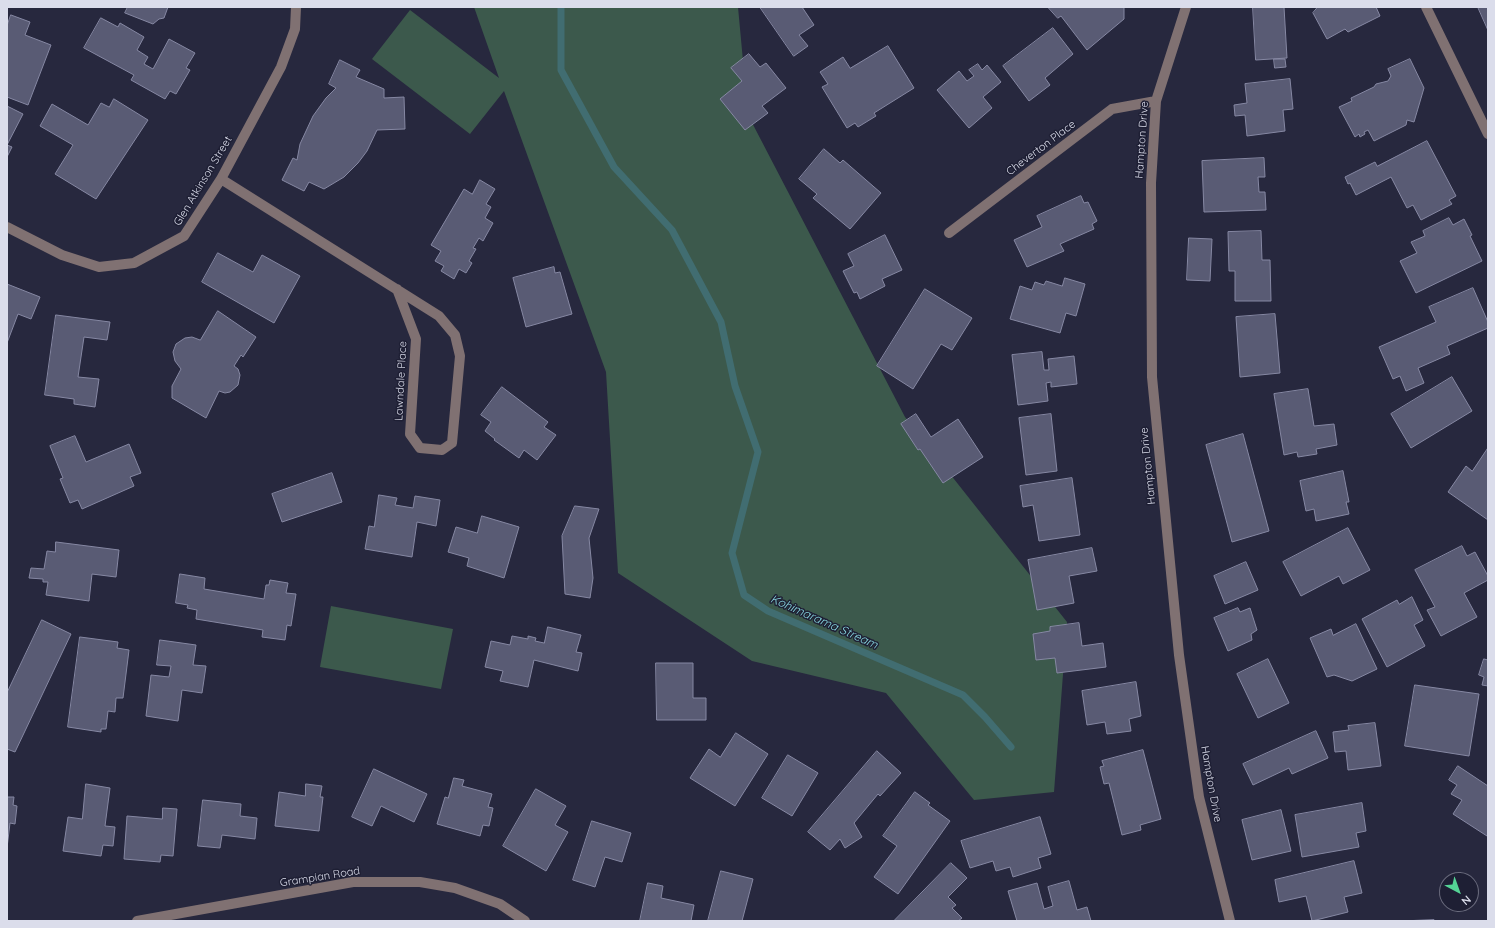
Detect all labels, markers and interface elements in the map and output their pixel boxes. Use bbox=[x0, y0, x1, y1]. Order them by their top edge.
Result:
street label: Hampton Drive bbox=[1133, 101, 1151, 179]
street label: Cheverton Place bbox=[1004, 118, 1078, 178]
street label: Glen Atkinson Street bbox=[171, 134, 235, 228]
street label: Lawndale Place bbox=[392, 341, 410, 421]
street label: Hampton Drive bbox=[1137, 427, 1159, 505]
water label: Kohimarama Stream bbox=[768, 592, 880, 652]
street label: Hampton Drive bbox=[1198, 745, 1224, 823]
street label: Grampian Road bbox=[279, 864, 361, 890]
north arrow bbox=[1439, 872, 1479, 912]
text: N bbox=[1459, 892, 1474, 908]

